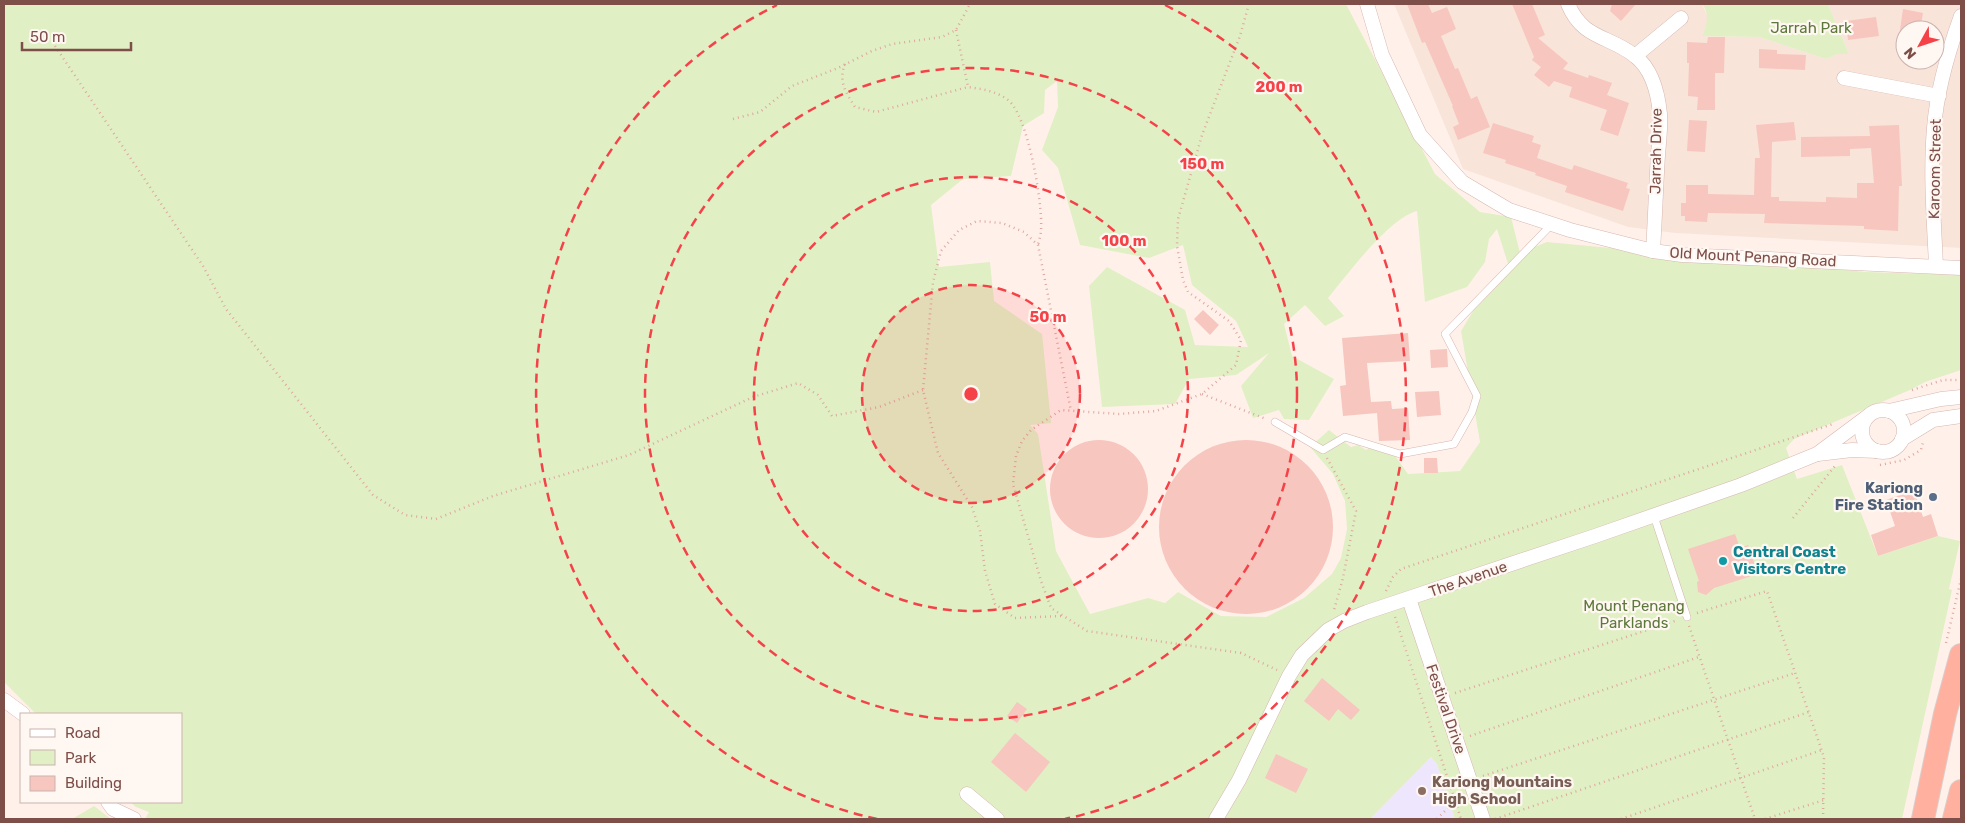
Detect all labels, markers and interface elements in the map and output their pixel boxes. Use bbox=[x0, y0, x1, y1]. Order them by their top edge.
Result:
park label: Jarrah Park bbox=[1770, 19, 1852, 37]
scale bar bbox=[22, 20, 131, 52]
north arrow bbox=[1895, 20, 1945, 70]
text: 50 m bbox=[30, 28, 65, 46]
text: N bbox=[1901, 44, 1920, 62]
text: 200 m bbox=[1255, 78, 1303, 96]
street label: Jarrah Drive bbox=[1646, 108, 1666, 194]
street label: Karoom Street bbox=[1925, 119, 1945, 219]
text: 150 m bbox=[1180, 155, 1224, 173]
text: 100 m bbox=[1102, 232, 1146, 250]
street label: Old Mount Penang Road bbox=[1669, 244, 1837, 270]
text: 50 m bbox=[1030, 308, 1066, 326]
centre of rings bbox=[962, 385, 980, 403]
place label: Kariong Fire Station bbox=[1835, 479, 1923, 514]
marker: Kariong Fire Station bbox=[1927, 491, 1939, 503]
place label: Central Coast Visitors Centre bbox=[1733, 543, 1846, 578]
marker: Central Coast Visitors Centre bbox=[1717, 555, 1729, 567]
street label: The Avenue bbox=[1426, 557, 1510, 601]
park label: Mount Penang Parklands bbox=[1583, 597, 1685, 632]
street label: Festival Drive bbox=[1422, 662, 1470, 756]
legend bbox=[20, 713, 182, 803]
text: Road bbox=[65, 724, 101, 742]
text: Park bbox=[65, 749, 96, 767]
place label: Kariong Mountains High School bbox=[1432, 773, 1572, 808]
text: Building bbox=[65, 774, 122, 792]
marker: Kariong Mountains High School bbox=[1416, 785, 1428, 797]

